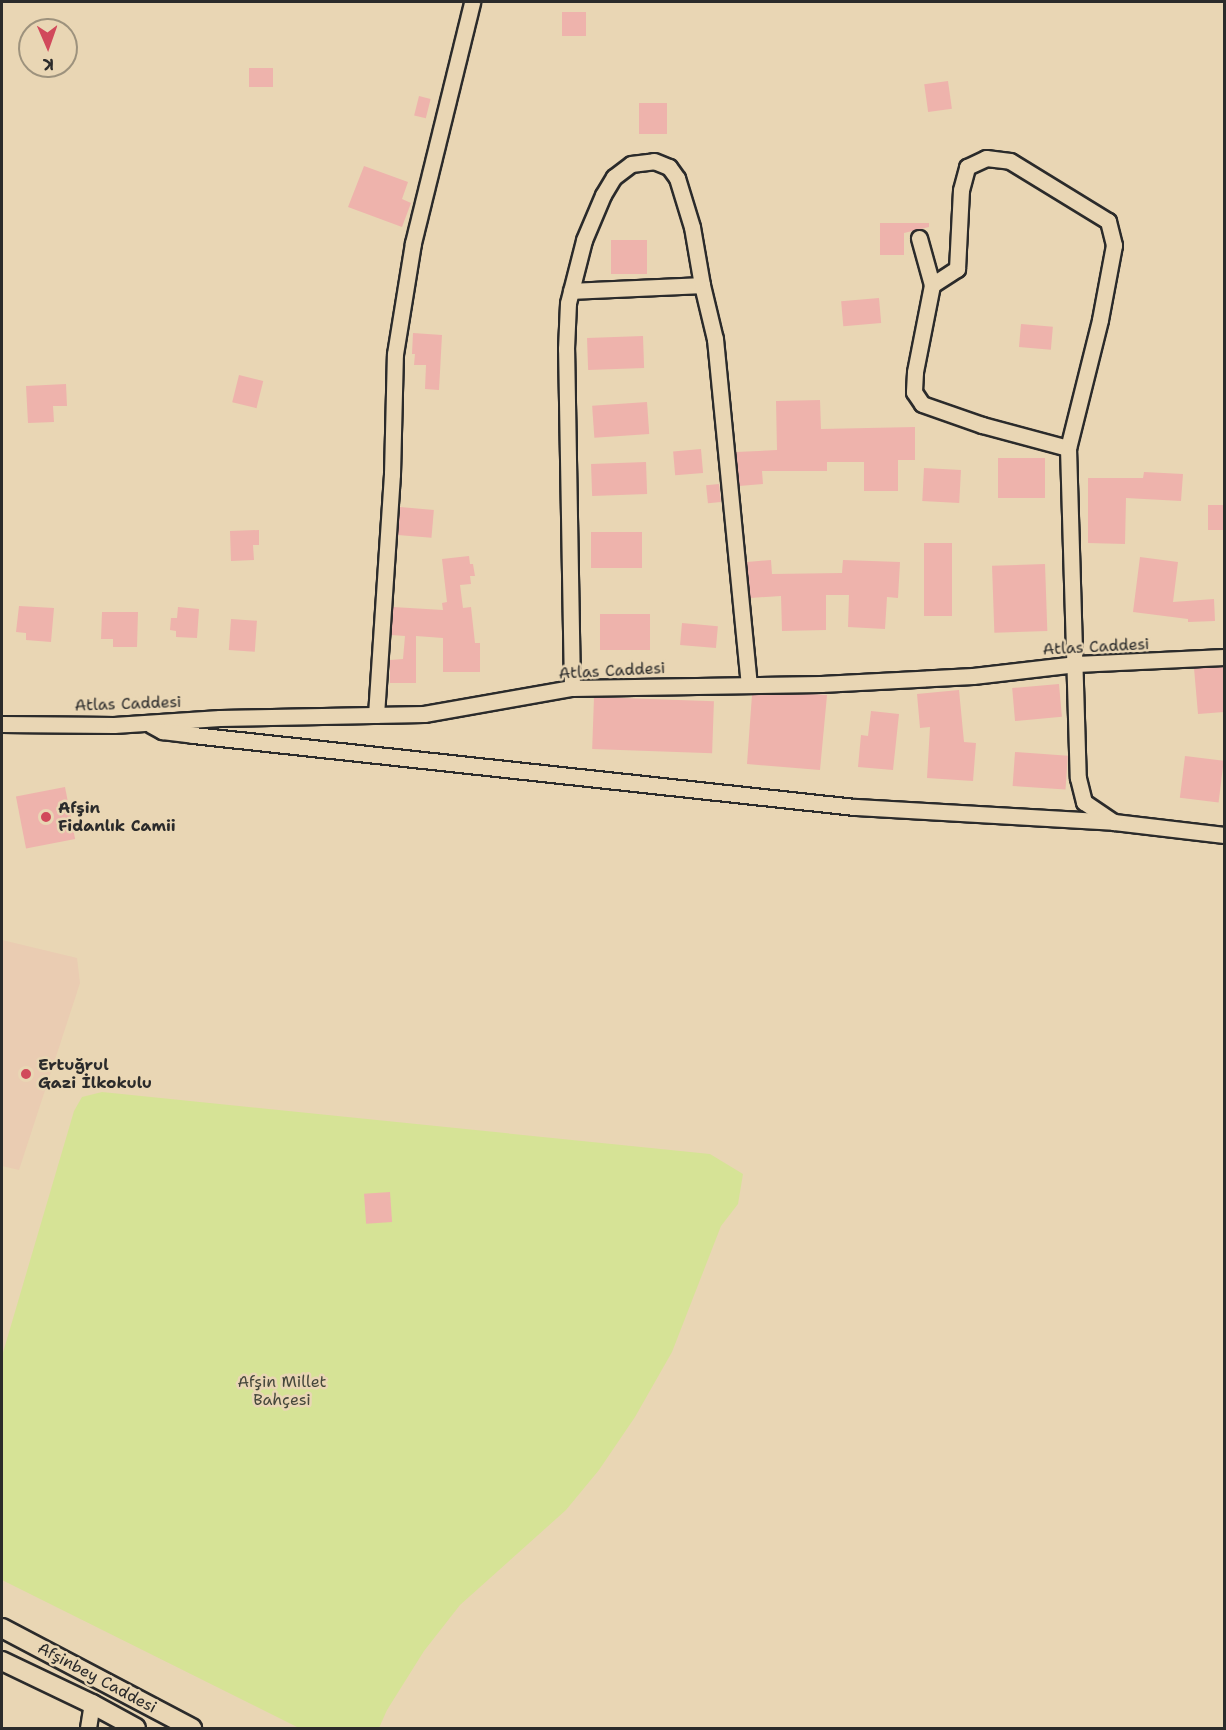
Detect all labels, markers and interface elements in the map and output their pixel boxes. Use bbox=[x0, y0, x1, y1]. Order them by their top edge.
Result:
north arrow bbox=[18, 18, 78, 78]
text: K bbox=[43, 54, 54, 75]
street label: Atlas Caddesi bbox=[1042, 635, 1150, 659]
street label: Atlas Caddesi bbox=[558, 659, 666, 683]
street label: Atlas Caddesi bbox=[74, 693, 182, 715]
place label: Afşin Fidanlık Camii bbox=[58, 798, 176, 836]
marker: Afşin Fidanlık Camii bbox=[39, 810, 53, 824]
place label: Ertuğrul Gazi İlkokulu bbox=[38, 1055, 152, 1093]
marker: Ertuğrul Gazi İlkokulu bbox=[19, 1067, 33, 1081]
park label: Afşin Millet Bahçesi bbox=[237, 1372, 327, 1410]
street label: Afşinbey Caddesi bbox=[34, 1639, 160, 1717]

